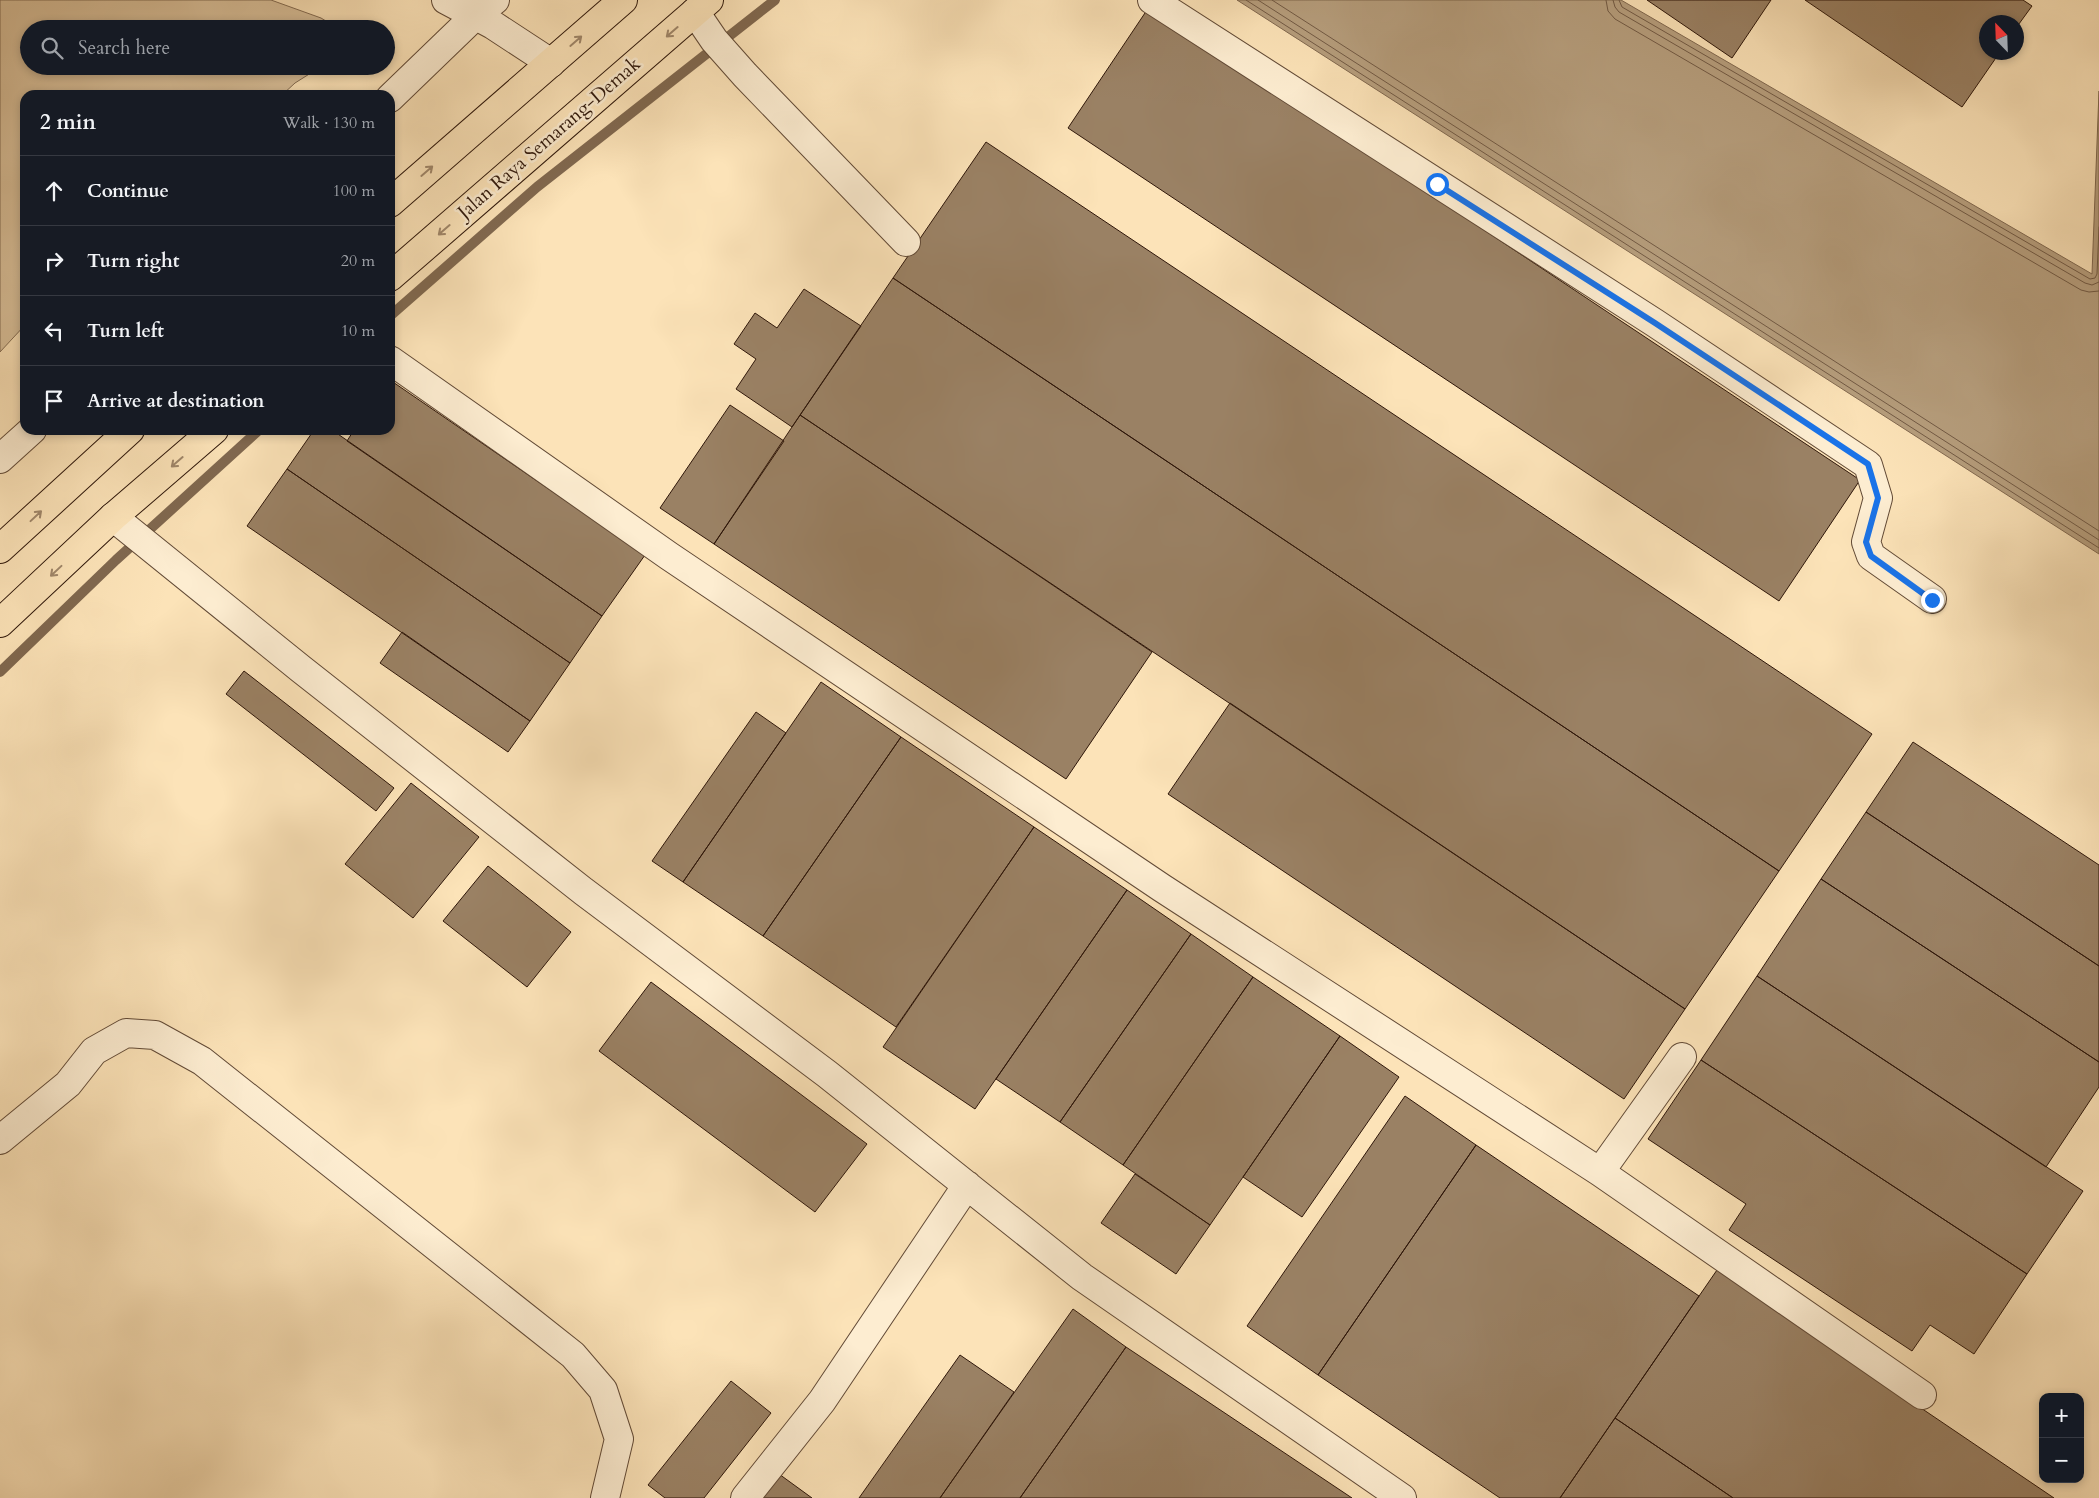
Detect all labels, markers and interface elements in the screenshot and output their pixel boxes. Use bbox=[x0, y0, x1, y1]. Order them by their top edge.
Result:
north arrow bbox=[1979, 15, 2024, 60]
search box bbox=[20, 20, 395, 75]
one-way arrow bbox=[666, 26, 679, 37]
icon: search bbox=[38, 34, 66, 62]
text: Search here bbox=[78, 35, 170, 61]
one-way arrow bbox=[569, 35, 582, 47]
street label: Jalan Raya Semarang-Demak bbox=[450, 51, 647, 227]
text: 2 min bbox=[40, 108, 96, 137]
text: Walk · 130 m bbox=[283, 112, 375, 134]
one-way arrow bbox=[420, 165, 433, 177]
route start bbox=[1426, 173, 1449, 196]
icon: ahead bbox=[40, 177, 68, 205]
text: Continue bbox=[87, 178, 169, 204]
text: 100 m bbox=[333, 180, 375, 202]
one-way arrow bbox=[437, 225, 450, 236]
icon: right bbox=[40, 247, 68, 275]
text: Turn right bbox=[87, 248, 179, 274]
text: 20 m bbox=[341, 250, 375, 272]
icon: left bbox=[40, 317, 68, 345]
text: Turn left bbox=[87, 318, 164, 344]
text: 10 m bbox=[341, 320, 375, 342]
icon: arrive bbox=[40, 387, 68, 415]
text: Arrive at destination bbox=[87, 388, 264, 414]
one-way arrow bbox=[170, 456, 183, 468]
one-way arrow bbox=[29, 510, 42, 522]
one-way arrow bbox=[50, 565, 62, 577]
route end bbox=[1921, 589, 1944, 612]
map controls bbox=[2039, 1393, 2084, 1483]
button: + bbox=[2039, 1393, 2084, 1438]
button: − bbox=[2039, 1438, 2084, 1483]

